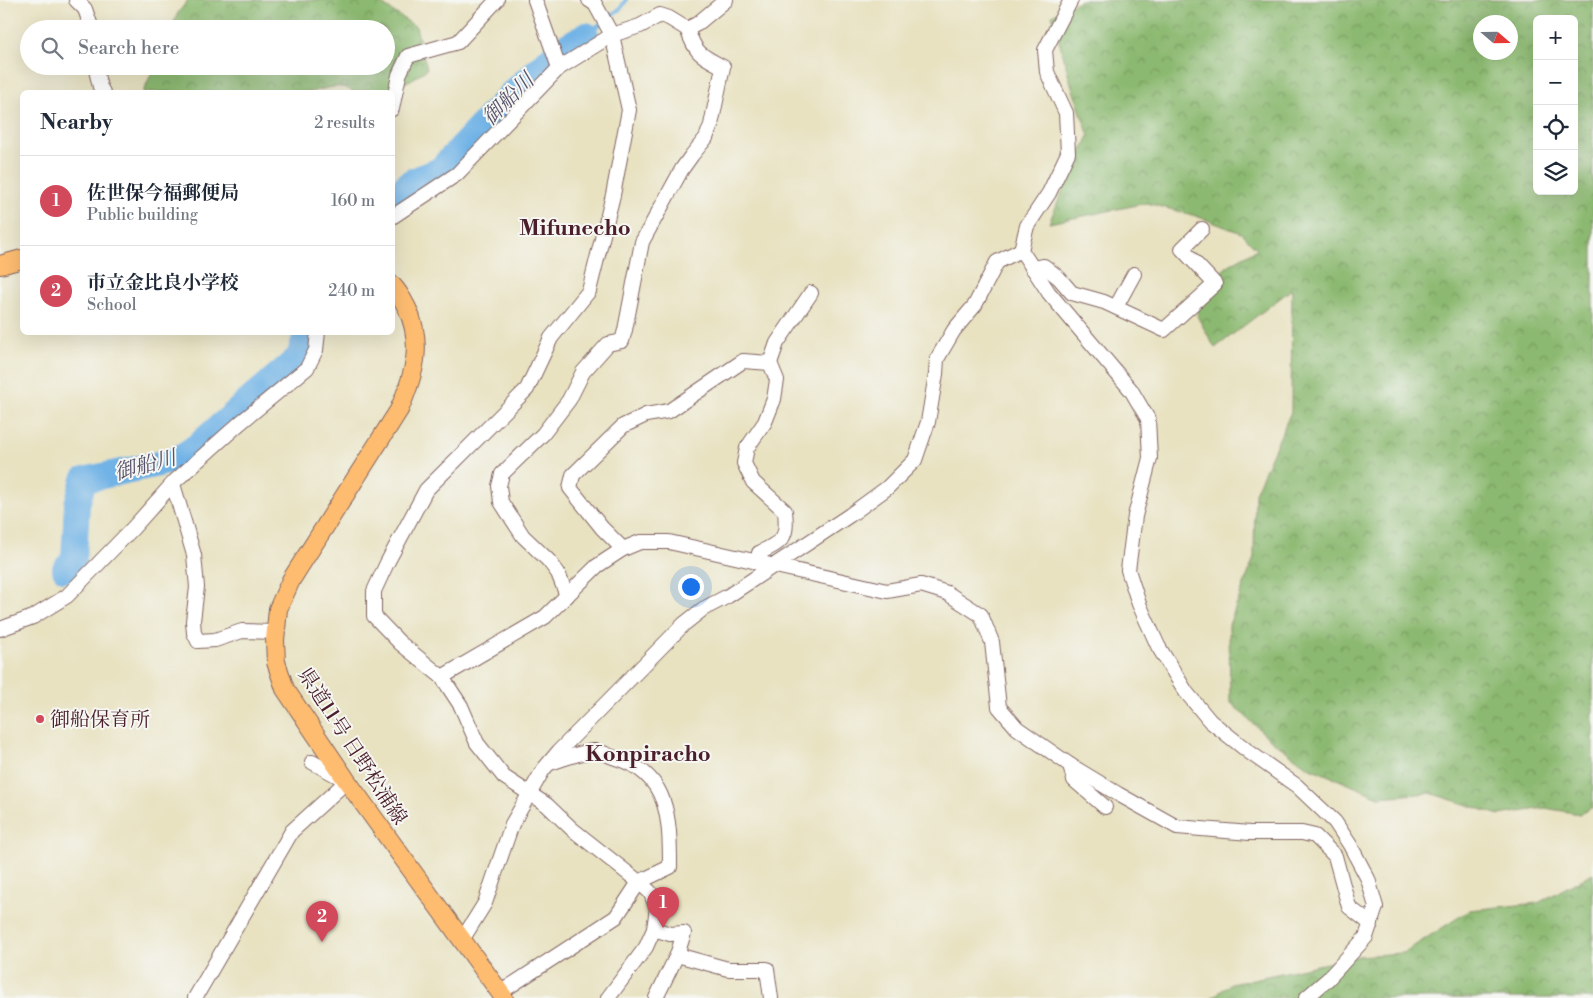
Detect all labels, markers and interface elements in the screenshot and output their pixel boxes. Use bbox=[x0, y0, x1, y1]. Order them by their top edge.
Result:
north arrow bbox=[1473, 15, 1518, 60]
map controls bbox=[1533, 15, 1578, 195]
button: + bbox=[1533, 15, 1578, 60]
search box bbox=[20, 20, 395, 75]
icon: search bbox=[38, 34, 66, 62]
text: Search here bbox=[78, 36, 179, 60]
button: − bbox=[1533, 60, 1578, 105]
water label: 御船川 bbox=[477, 67, 542, 131]
button: locate bbox=[1533, 105, 1578, 150]
text: Nearby bbox=[40, 110, 113, 136]
text: 2 results bbox=[314, 113, 375, 133]
button: layers bbox=[1533, 150, 1578, 195]
text: 佐世保今福郵便局 bbox=[87, 181, 239, 205]
text: 1 bbox=[52, 191, 60, 211]
text: 160 m bbox=[331, 191, 375, 211]
text: Public building bbox=[87, 205, 198, 225]
district label: Mifunecho bbox=[519, 215, 631, 242]
text: 市立金比良小学校 bbox=[87, 271, 239, 295]
text: 2 bbox=[51, 281, 61, 301]
text: 240 m bbox=[328, 281, 375, 301]
text: School bbox=[87, 295, 136, 315]
water label: 御船川 bbox=[111, 445, 181, 487]
your location bbox=[678, 574, 704, 600]
street label: 県道11号 日野松浦線 bbox=[292, 664, 412, 830]
place label: 御船保育所 bbox=[50, 708, 150, 733]
marker: 御船保育所 bbox=[34, 713, 46, 725]
district label: Konpiracho bbox=[585, 741, 711, 768]
pin: 1 bbox=[647, 887, 679, 928]
pin: 2 bbox=[306, 901, 338, 942]

